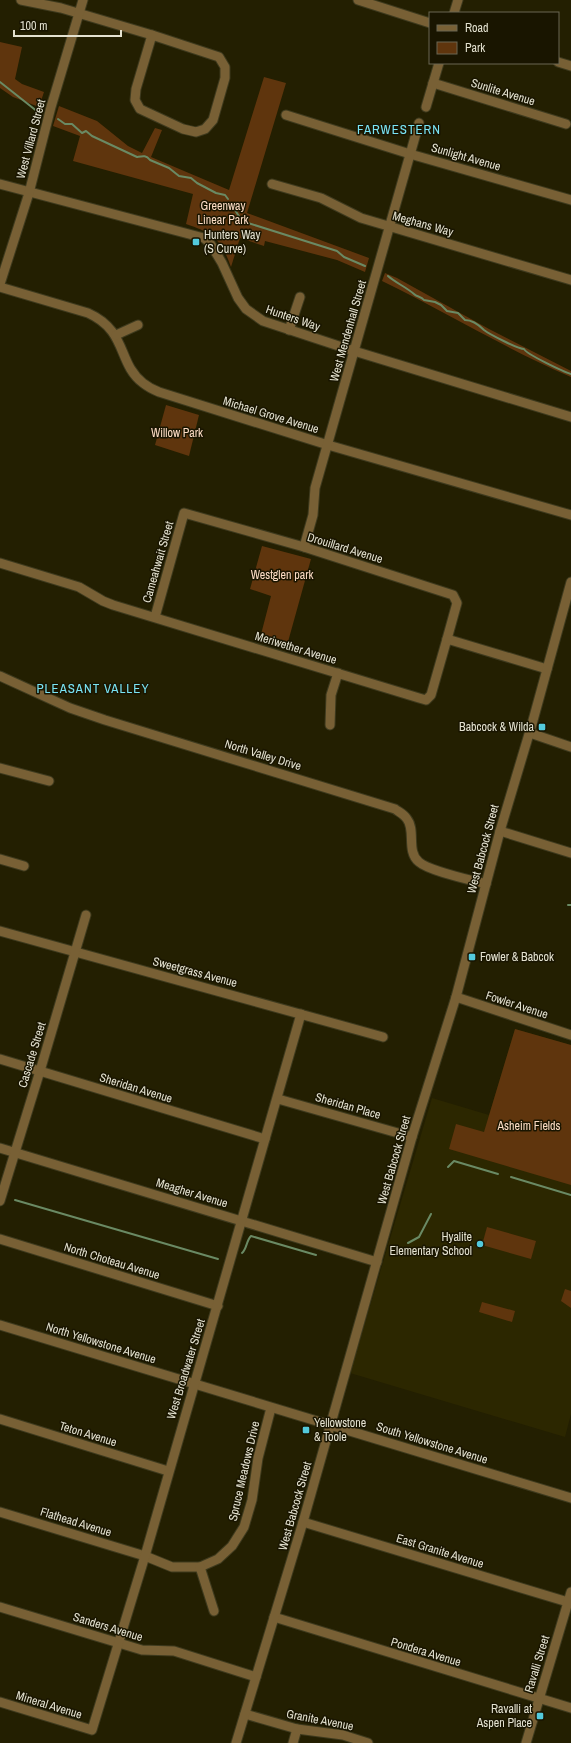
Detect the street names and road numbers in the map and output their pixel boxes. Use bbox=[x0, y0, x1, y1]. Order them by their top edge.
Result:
street label: Sunlite Avenue bbox=[469, 75, 537, 109]
street label: West Villard Street bbox=[13, 97, 49, 181]
street label: Sunlight Avenue bbox=[429, 139, 503, 175]
street label: Meghans Way bbox=[391, 208, 455, 240]
street label: West Mendenhall Street bbox=[326, 278, 370, 384]
street label: Hunters Way bbox=[264, 301, 322, 335]
street label: Michael Grove Avenue bbox=[221, 393, 321, 437]
street label: Cameahwait Street bbox=[139, 519, 177, 605]
street label: Drouillard Avenue bbox=[305, 529, 385, 567]
street label: Meriwether Avenue bbox=[253, 628, 339, 668]
street label: North Valley Drive bbox=[223, 736, 303, 774]
street label: West Babcock Street bbox=[463, 802, 503, 895]
street label: Sweetgrass Avenue bbox=[151, 953, 239, 991]
street label: Fowler Avenue bbox=[484, 987, 550, 1023]
street label: Cascade Street bbox=[14, 1020, 50, 1090]
street label: Sheridan Avenue bbox=[98, 1069, 174, 1107]
street label: Sheridan Place bbox=[313, 1089, 383, 1123]
street label: West Babcock Street bbox=[374, 1113, 414, 1206]
street label: Meagher Avenue bbox=[154, 1174, 230, 1212]
street label: North Choteau Avenue bbox=[62, 1239, 162, 1283]
street label: West Broadwater Street bbox=[163, 1317, 209, 1421]
street label: North Yellowstone Avenue bbox=[44, 1319, 158, 1367]
street label: Teton Avenue bbox=[57, 1418, 119, 1450]
street label: South Yellowstone Avenue bbox=[374, 1418, 490, 1468]
street label: Spruce Meadows Drive bbox=[225, 1419, 263, 1523]
street label: West Babcock Street bbox=[275, 1459, 315, 1552]
street label: Flathead Avenue bbox=[38, 1504, 114, 1540]
street label: East Granite Avenue bbox=[394, 1530, 486, 1572]
street label: Sanders Avenue bbox=[71, 1609, 145, 1645]
street label: Ravalli Street bbox=[521, 1633, 553, 1695]
street label: Pondera Avenue bbox=[389, 1634, 463, 1670]
street label: Mineral Avenue bbox=[14, 1687, 84, 1723]
street label: Granite Avenue bbox=[285, 1706, 355, 1734]

